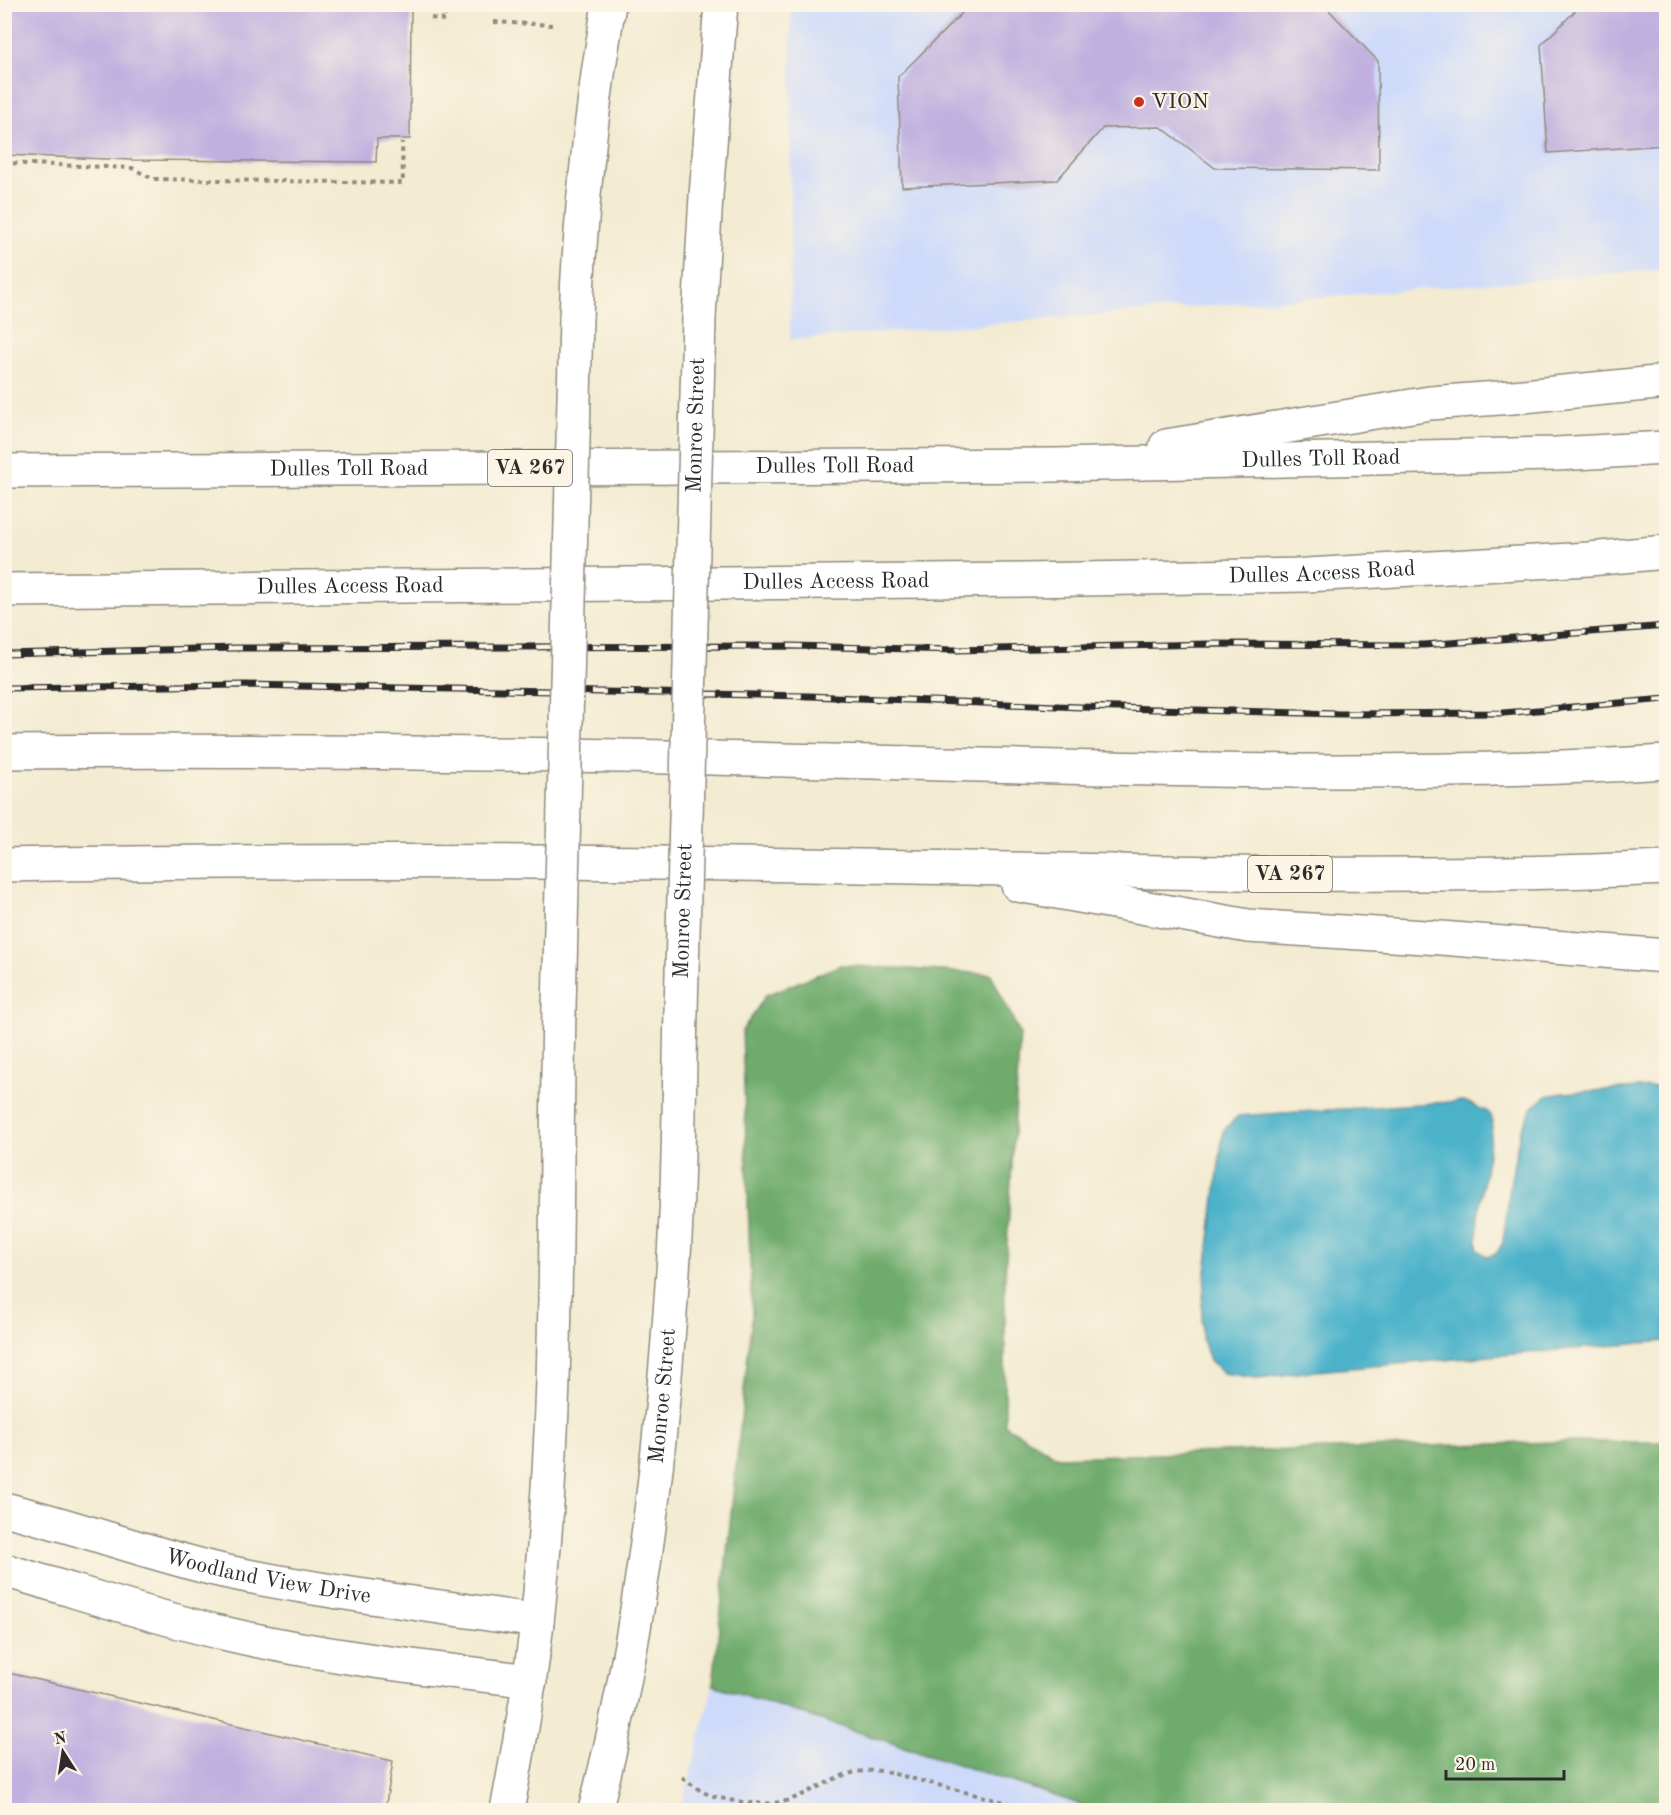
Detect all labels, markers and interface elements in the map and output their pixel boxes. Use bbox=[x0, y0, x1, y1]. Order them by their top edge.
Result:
place label: VION bbox=[1151, 91, 1209, 113]
marker: VION bbox=[1132, 95, 1146, 109]
street label: Monroe Street bbox=[683, 357, 709, 493]
street label: Dulles Toll Road bbox=[1241, 446, 1401, 472]
road number: VA 267 bbox=[488, 450, 572, 486]
street label: Dulles Toll Road bbox=[755, 455, 915, 478]
street label: Dulles Toll Road bbox=[269, 458, 429, 480]
street label: Dulles Access Road bbox=[1228, 558, 1416, 587]
street label: Dulles Access Road bbox=[742, 570, 930, 594]
street label: Dulles Access Road bbox=[256, 575, 444, 599]
street label: Monroe Street bbox=[671, 843, 696, 979]
road number: VA 267 bbox=[1248, 856, 1332, 892]
street label: Monroe Street bbox=[646, 1328, 680, 1465]
street label: Woodland View Drive bbox=[163, 1545, 372, 1608]
north arrow bbox=[33, 1722, 93, 1782]
text: N bbox=[53, 1730, 69, 1748]
scale bar bbox=[1446, 1743, 1564, 1781]
text: 20 m bbox=[1455, 1756, 1495, 1774]

